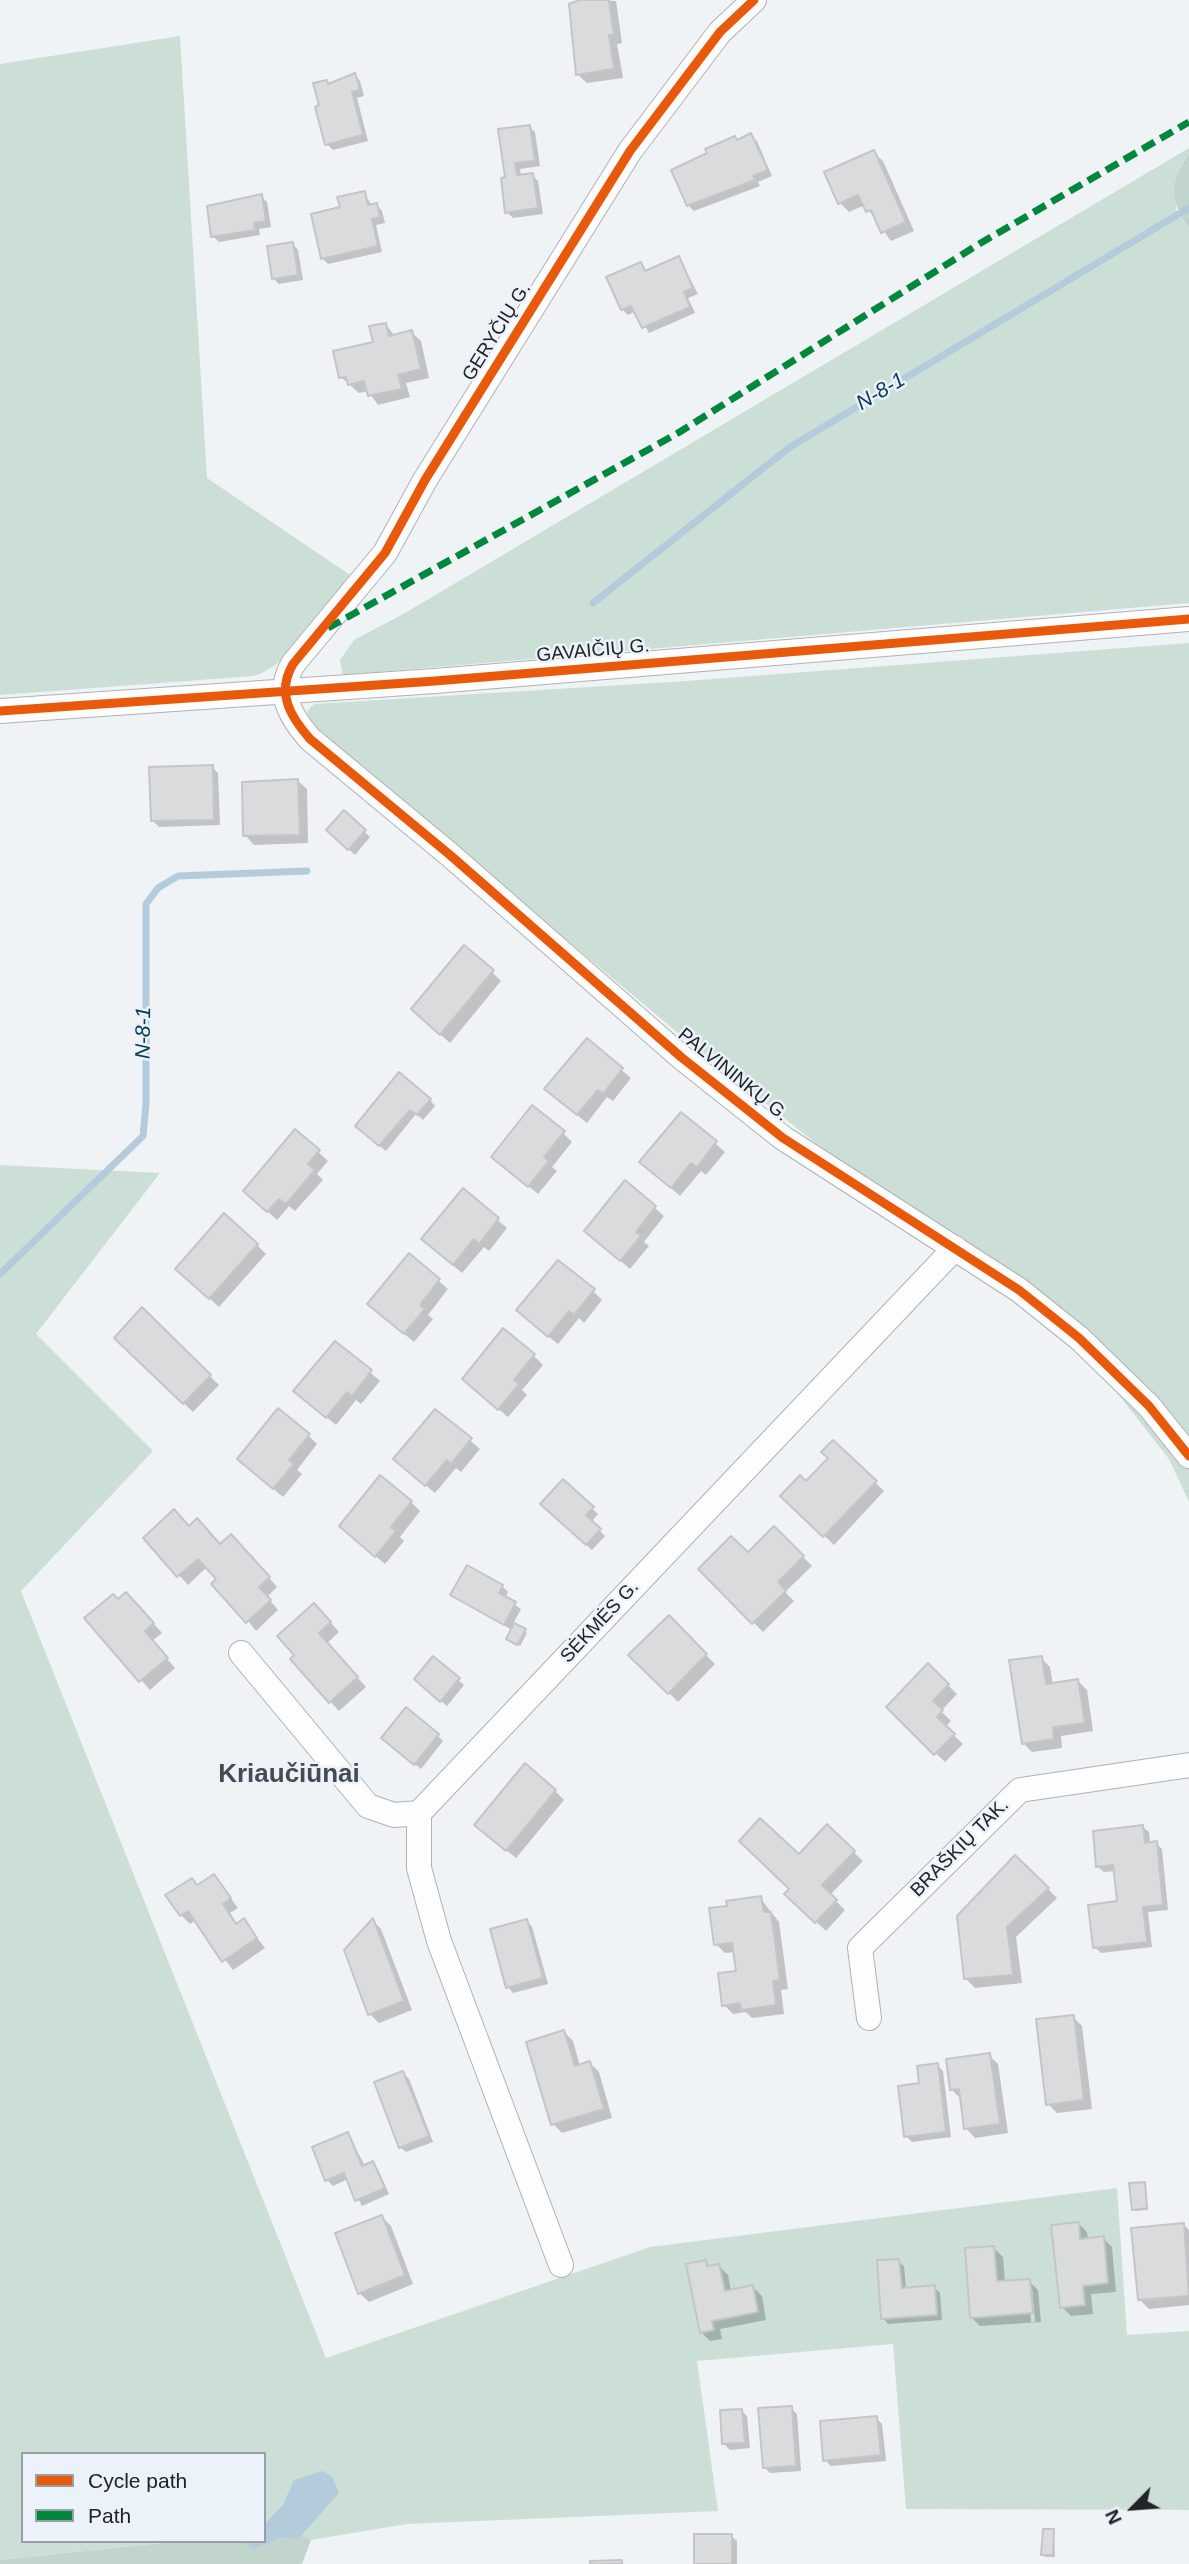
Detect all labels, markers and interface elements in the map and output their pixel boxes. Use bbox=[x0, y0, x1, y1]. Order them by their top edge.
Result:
street label: GERYČIŲ G. bbox=[458, 279, 536, 385]
water label: N-8-1 bbox=[852, 368, 910, 416]
street label: GAVAIČIŲ G. bbox=[536, 635, 650, 667]
water label: N-8-1 bbox=[131, 1007, 157, 1059]
street label: PALVININKŲ G. bbox=[673, 1024, 793, 1126]
street label: SĖKMĖS G. bbox=[556, 1576, 644, 1668]
district label: Kriaučiūnai bbox=[218, 1759, 360, 1791]
street label: BRAŠKIŲ TAK. bbox=[906, 1794, 1014, 1902]
legend bbox=[21, 2452, 266, 2543]
text: Cycle path bbox=[88, 2469, 187, 2492]
north arrow bbox=[1098, 2473, 1168, 2543]
text: Path bbox=[88, 2504, 131, 2527]
text: N bbox=[1101, 2506, 1126, 2528]

